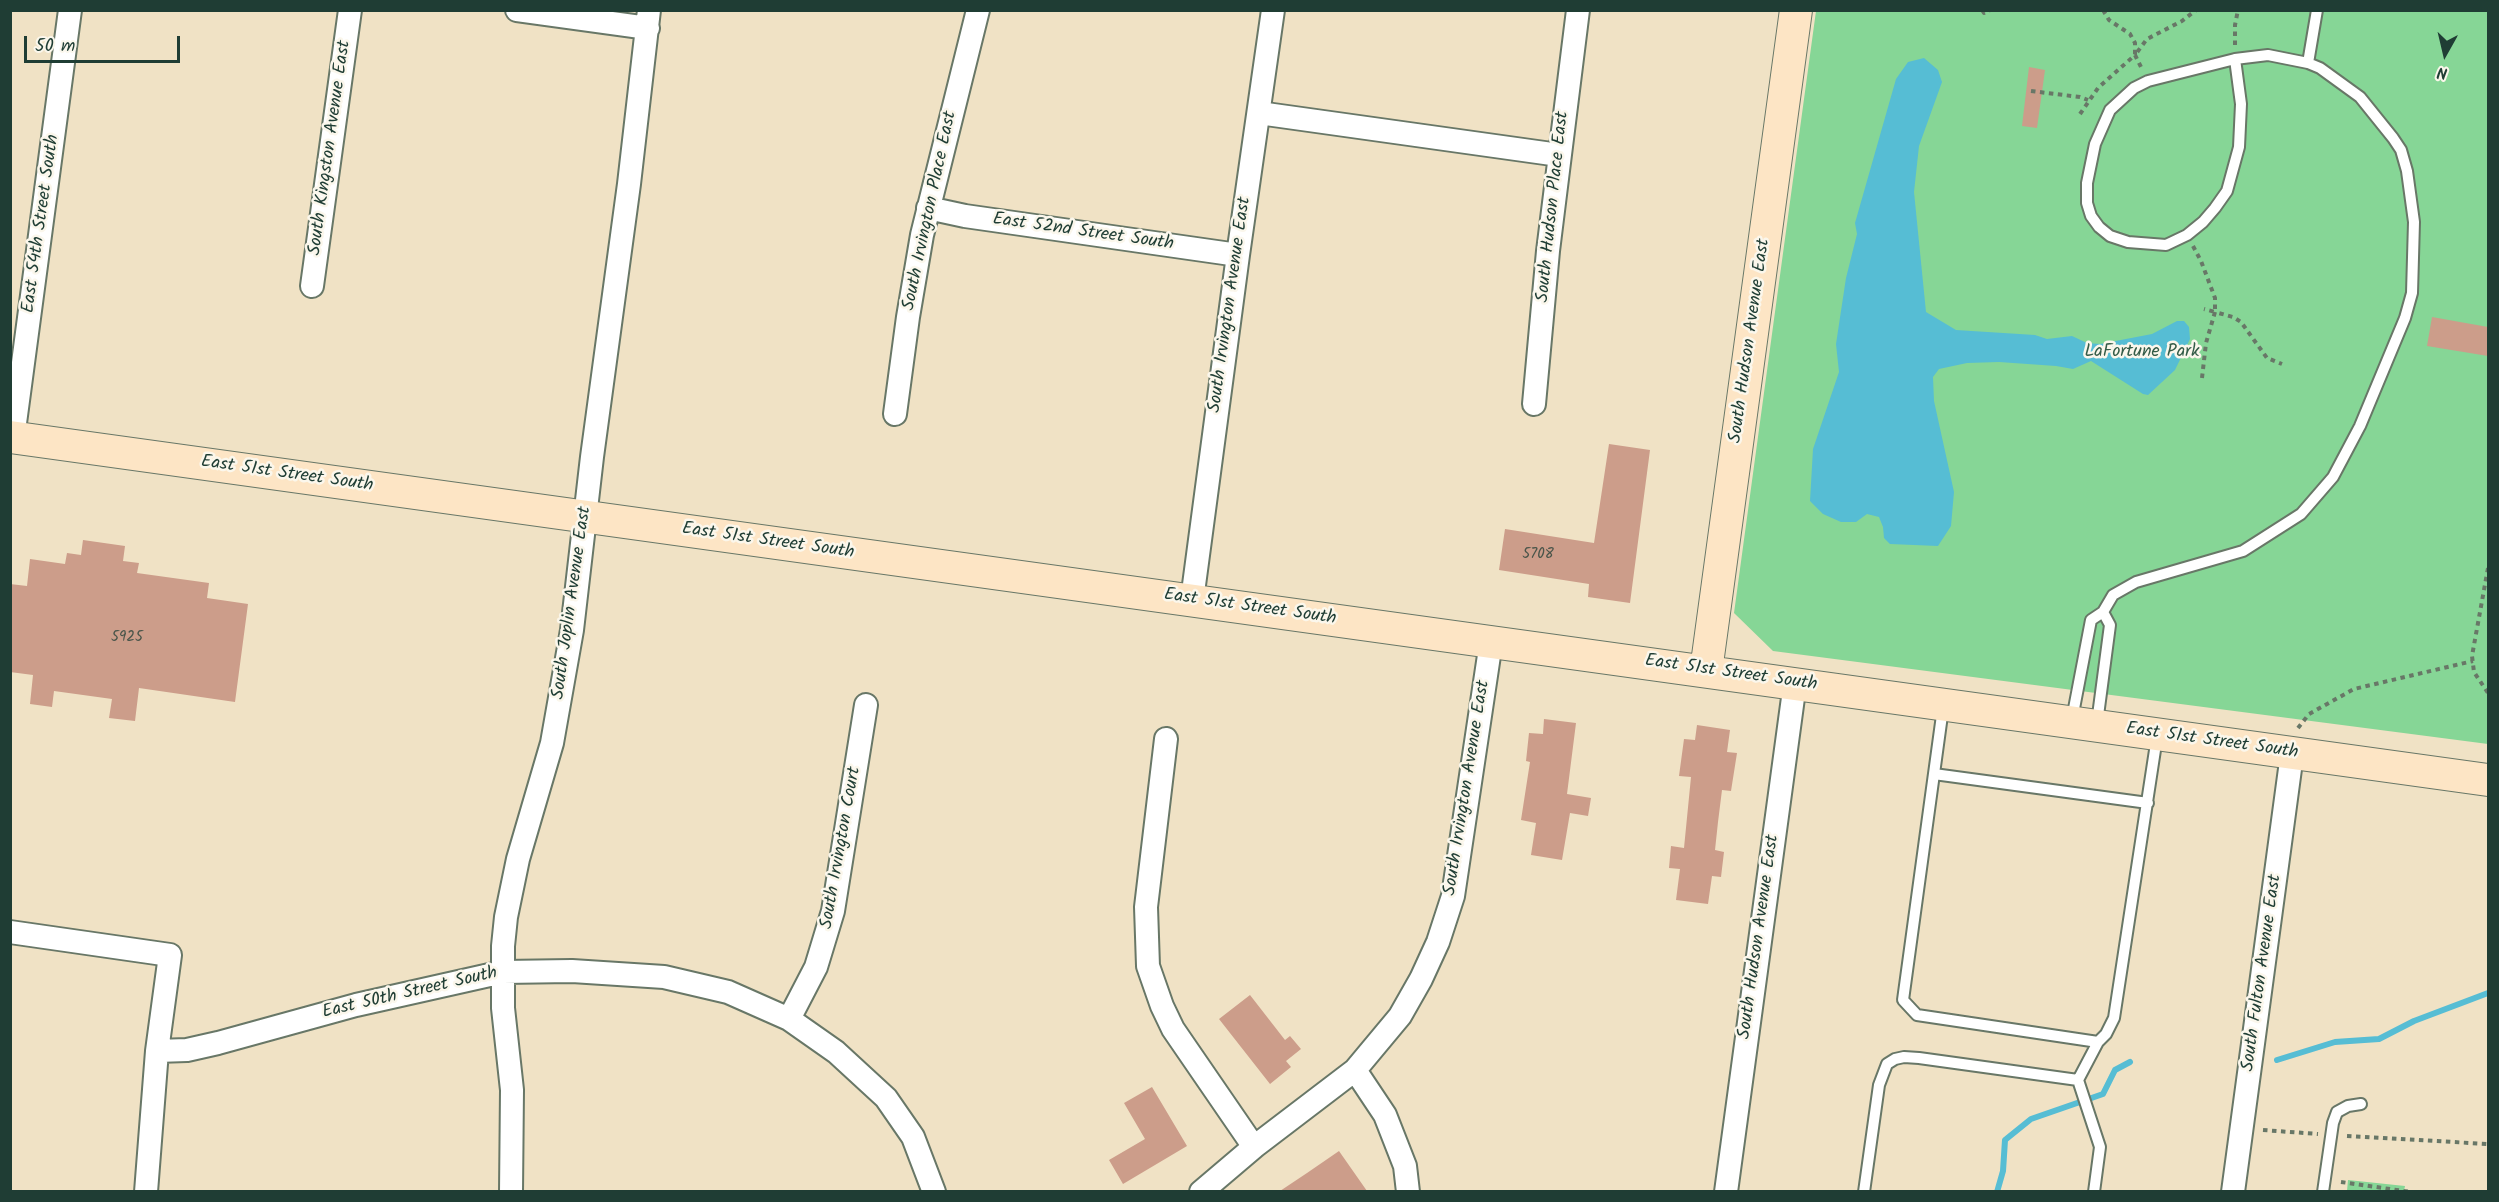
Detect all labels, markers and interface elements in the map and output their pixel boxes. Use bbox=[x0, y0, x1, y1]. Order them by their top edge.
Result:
scale bar bbox=[27, 24, 183, 62]
north arrow bbox=[2415, 24, 2475, 84]
text: 50 m bbox=[35, 32, 75, 61]
street label: South Kingston Avenue East bbox=[305, 39, 357, 257]
text: N bbox=[2436, 59, 2449, 85]
street label: South Irvington Place East bbox=[899, 109, 963, 313]
street label: South Hudson Place East bbox=[1533, 110, 1575, 304]
street label: East 54th Street South bbox=[19, 133, 65, 315]
street label: South Irvington Avenue East bbox=[1205, 196, 1257, 414]
street label: East 52nd Street South bbox=[991, 210, 1175, 256]
street label: South Hudson Avenue East bbox=[1726, 237, 1776, 445]
park label: LaFortune Park bbox=[2085, 342, 2199, 364]
street label: East 51st Street South bbox=[199, 452, 375, 498]
street label: South Joplin Avenue East bbox=[549, 505, 597, 701]
street label: East 51st Street South bbox=[680, 519, 856, 565]
house number: 5708 bbox=[1522, 546, 1554, 564]
street label: East 51st Street South bbox=[1162, 585, 1338, 631]
house number: 5925 bbox=[111, 629, 143, 647]
street label: East 51st Street South bbox=[1643, 651, 1819, 697]
street label: South Irvington Avenue East bbox=[1440, 679, 1496, 897]
street label: East 51st Street South bbox=[2124, 719, 2300, 765]
street label: South Irvington Court bbox=[817, 765, 867, 931]
street label: South Hudson Avenue East bbox=[1735, 833, 1785, 1041]
street label: South Fulton Avenue East bbox=[2238, 873, 2288, 1073]
street label: East 50th Street South bbox=[320, 963, 500, 1025]

